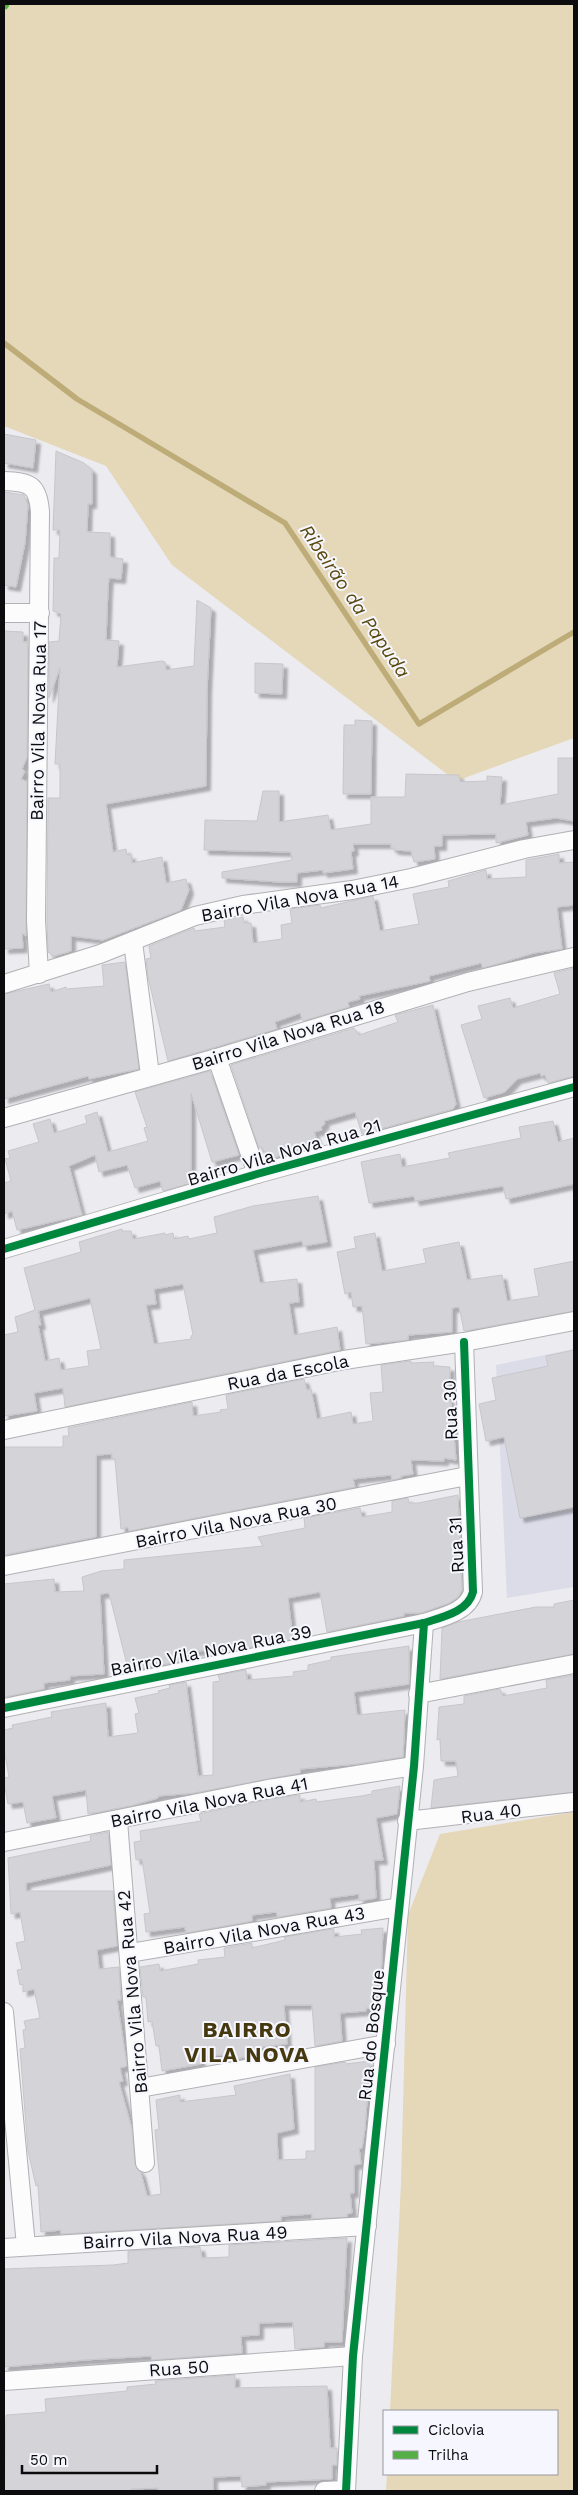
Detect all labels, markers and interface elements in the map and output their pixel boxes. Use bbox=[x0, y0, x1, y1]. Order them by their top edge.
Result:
water label: Ribeirão da Papuda bbox=[295, 520, 415, 682]
street label: Bairro Vila Nova Rua 17 bbox=[26, 621, 50, 821]
street label: Bairro Vila Nova Rua 14 bbox=[199, 870, 401, 926]
street label: Bairro Vila Nova Rua 18 bbox=[189, 996, 387, 1074]
street label: Bairro Vila Nova Rua 21 bbox=[185, 1114, 383, 1190]
street label: Rua da Escola bbox=[225, 1350, 351, 1394]
street label: Rua 30 bbox=[438, 1379, 462, 1441]
street label: Bairro Vila Nova Rua 30 bbox=[134, 1492, 338, 1552]
street label: Rua 31 bbox=[444, 1516, 468, 1574]
street label: Bairro Vila Nova Rua 39 bbox=[109, 1620, 313, 1680]
street label: Bairro Vila Nova Rua 41 bbox=[108, 1773, 310, 1831]
street label: Rua 40 bbox=[459, 1799, 523, 1827]
street label: Bairro Vila Nova Rua 42 bbox=[113, 1889, 151, 2095]
street label: Bairro Vila Nova Rua 43 bbox=[161, 1902, 367, 1958]
street label: Rua do Bosque bbox=[354, 1968, 388, 2102]
district label: BAIRRO VILA NOVA bbox=[184, 2017, 310, 2067]
street label: Bairro Vila Nova Rua 49 bbox=[82, 2221, 288, 2253]
street label: Rua 50 bbox=[148, 2355, 210, 2381]
legend bbox=[383, 2410, 558, 2475]
text: Ciclovia bbox=[428, 2421, 485, 2439]
scale bar bbox=[22, 2442, 158, 2474]
text: Trilha bbox=[428, 2446, 469, 2464]
text: 50 m bbox=[30, 2451, 67, 2469]

